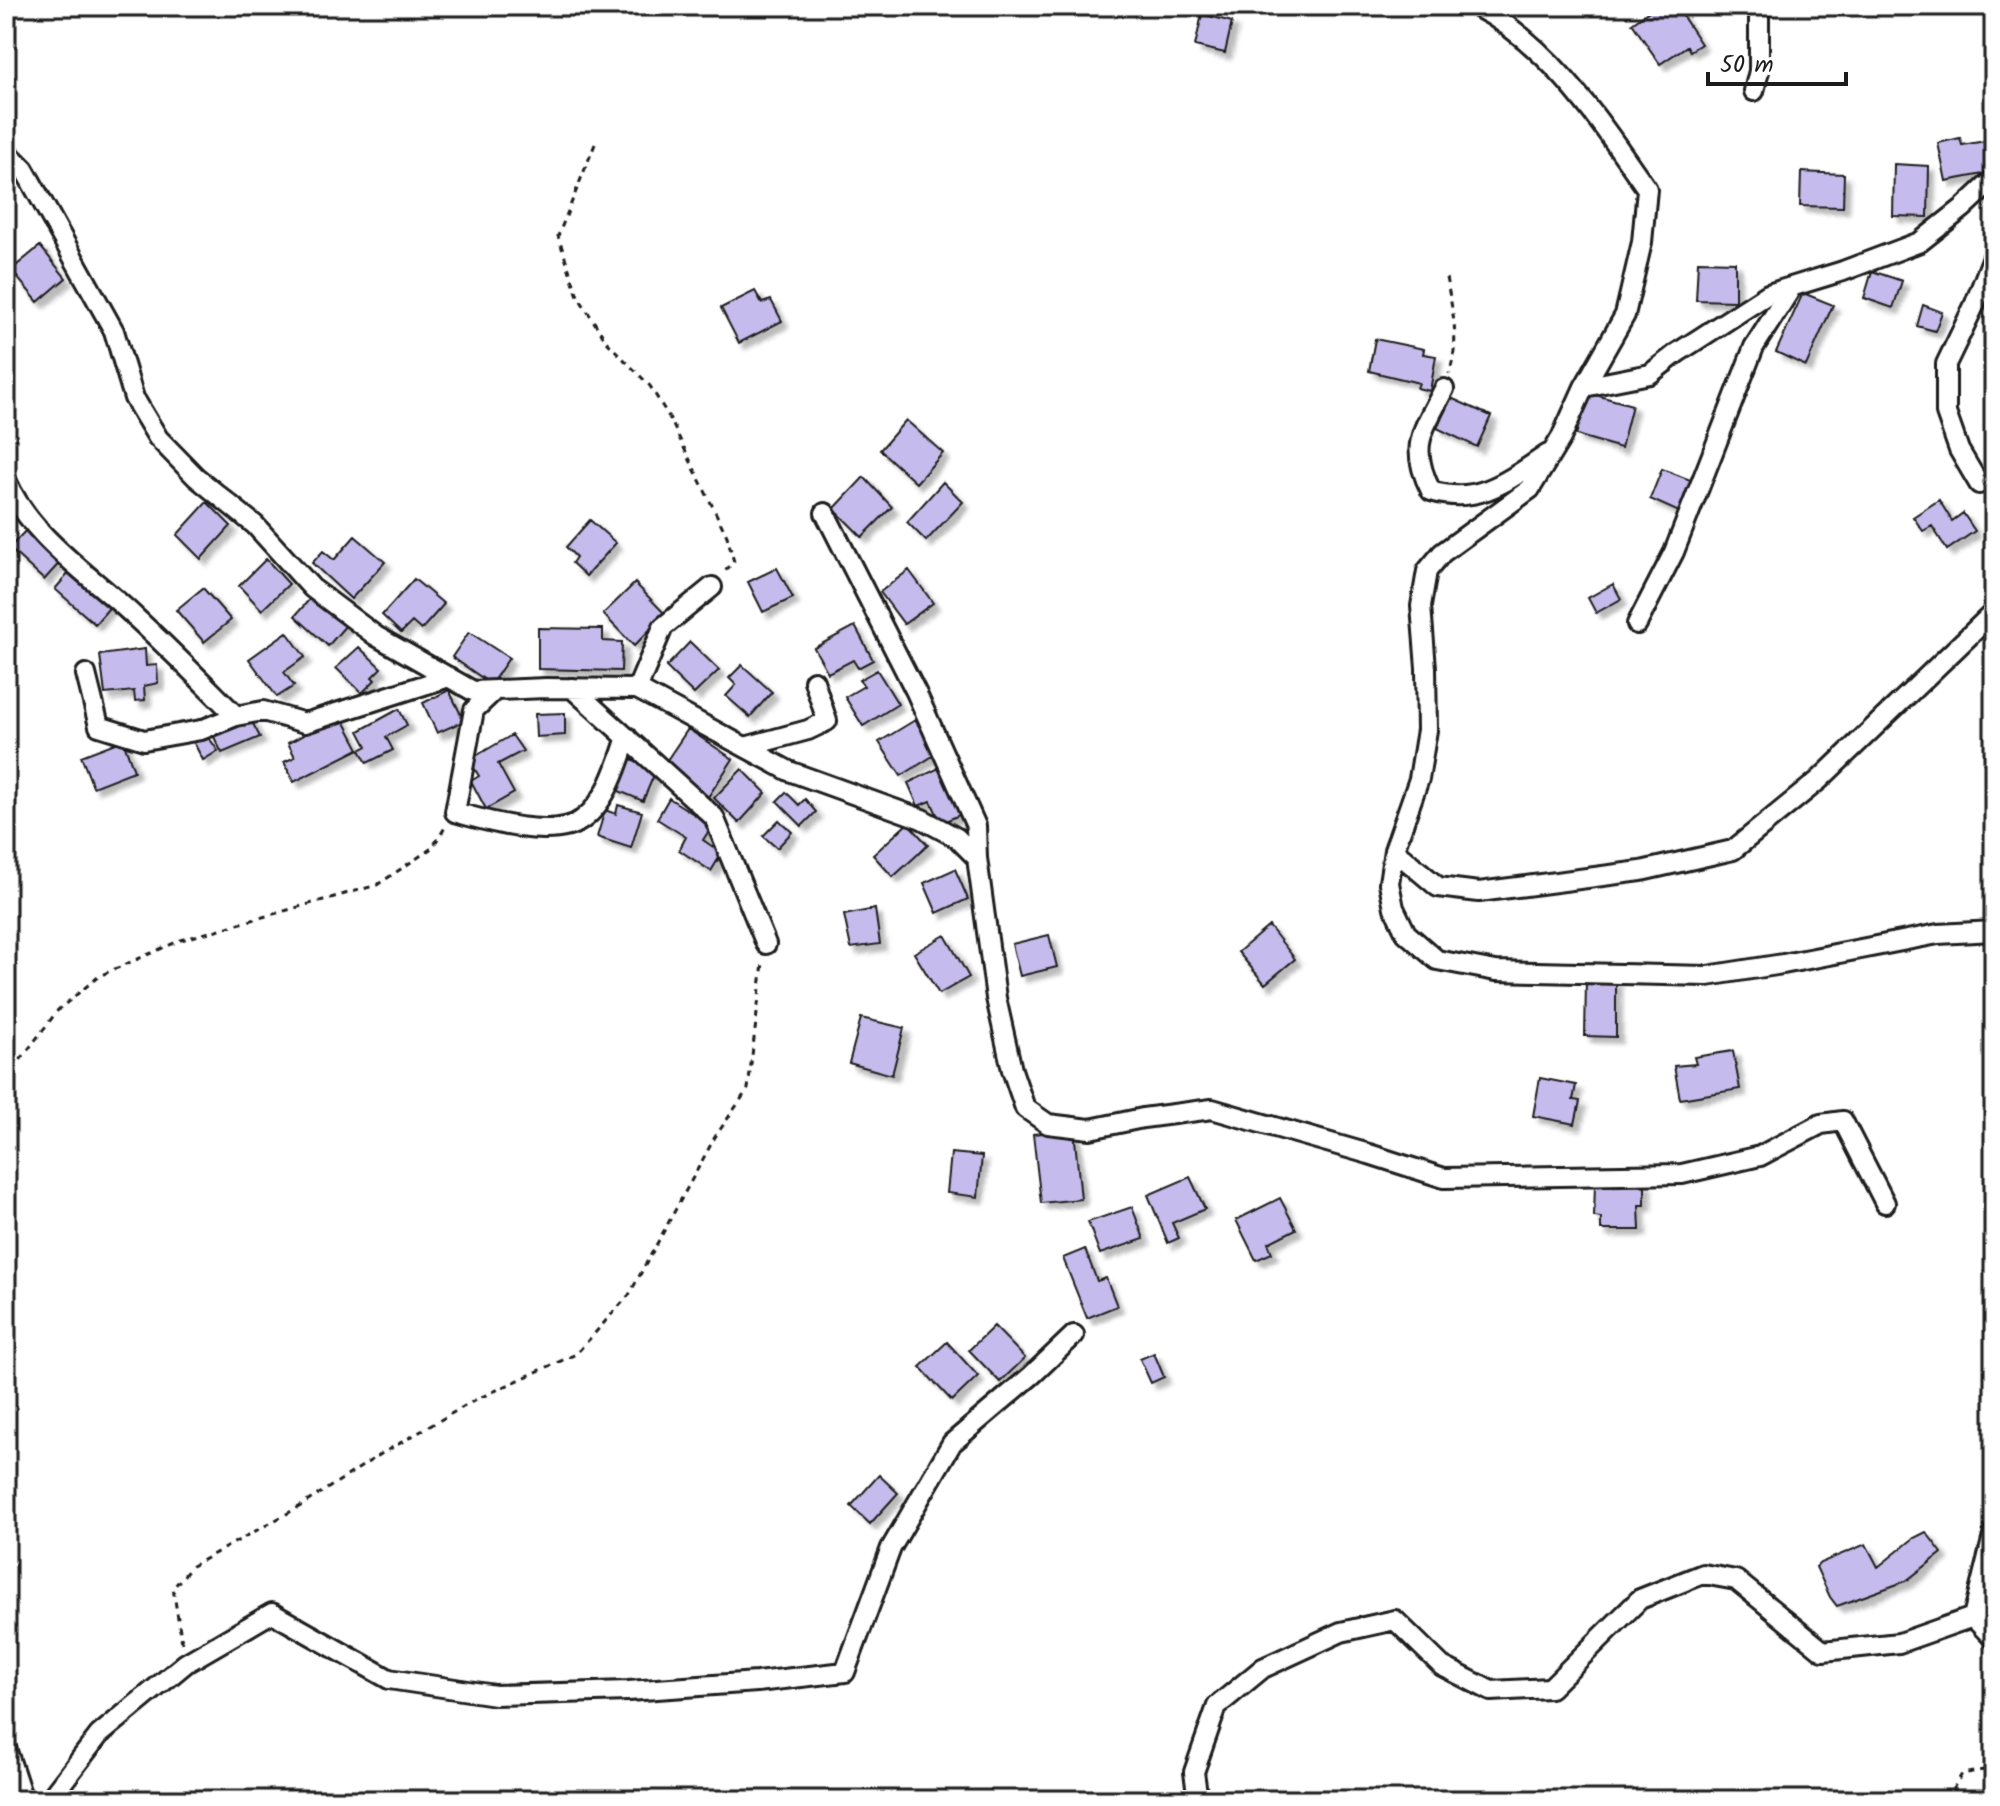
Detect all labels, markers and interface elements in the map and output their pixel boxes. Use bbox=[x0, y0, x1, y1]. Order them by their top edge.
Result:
scale bar bbox=[1708, 36, 1846, 86]
text: 50 m bbox=[1720, 46, 1774, 85]

